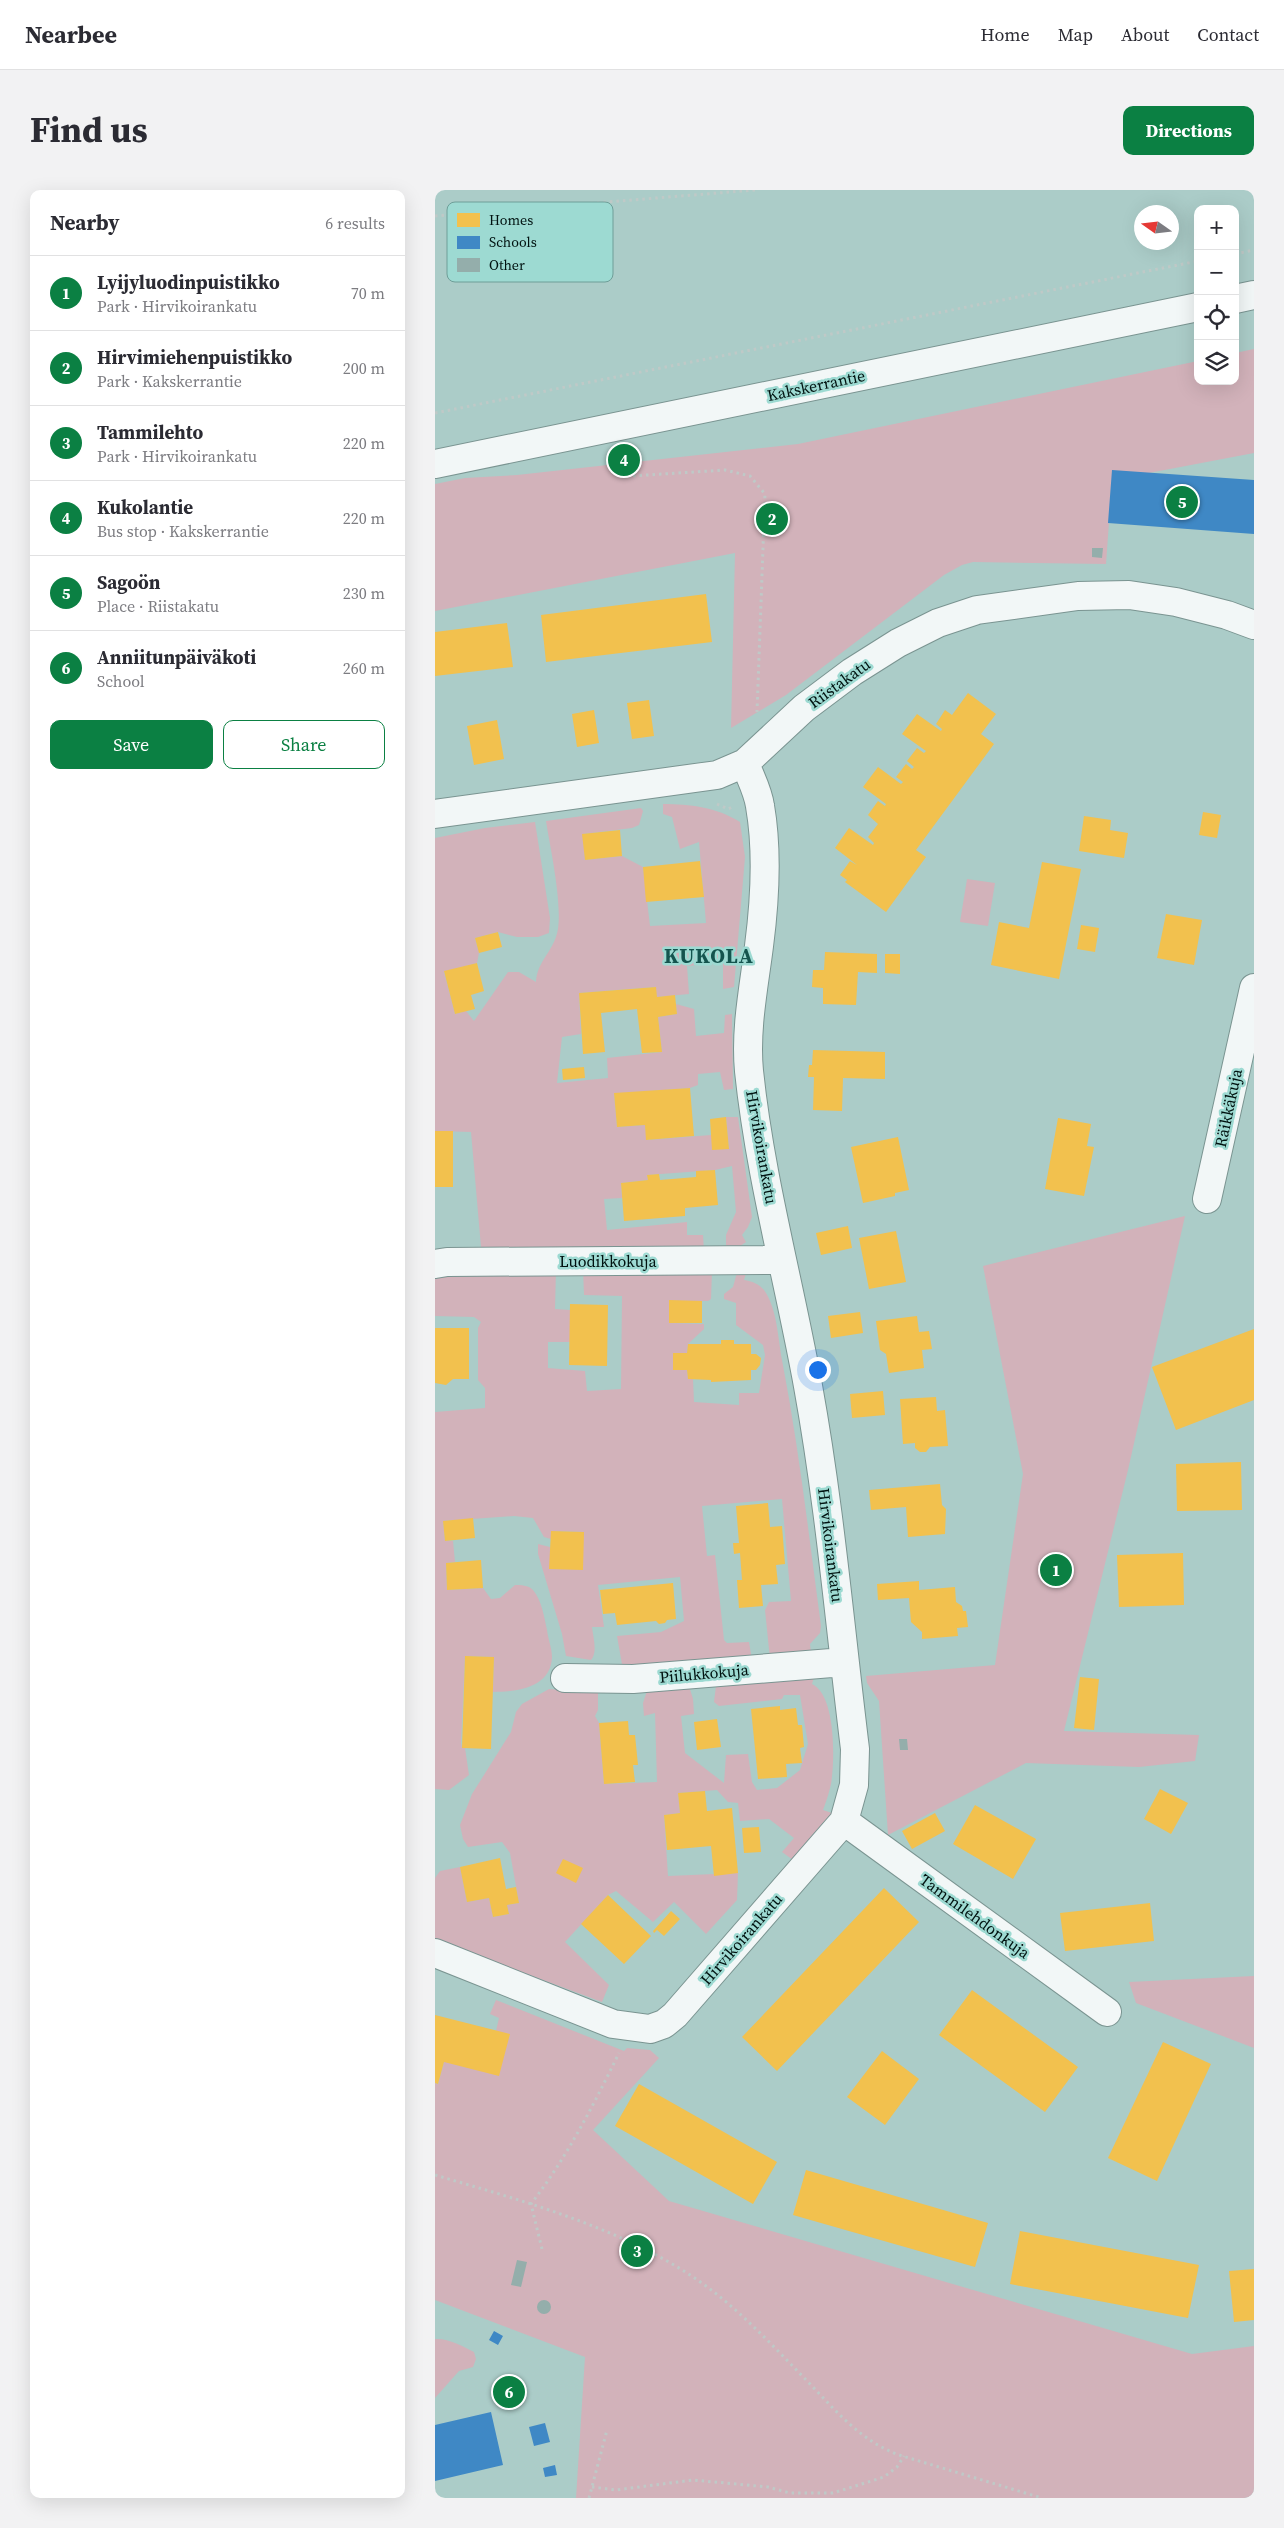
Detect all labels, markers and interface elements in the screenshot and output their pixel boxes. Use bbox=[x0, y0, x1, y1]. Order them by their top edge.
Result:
text: Nearbee bbox=[25, 18, 117, 51]
text: Home bbox=[981, 22, 1030, 47]
text: Map bbox=[1058, 22, 1093, 47]
text: About bbox=[1121, 22, 1169, 47]
text: Contact bbox=[1197, 22, 1259, 47]
text: Find us bbox=[30, 106, 148, 154]
button: Directions bbox=[1123, 106, 1254, 155]
legend bbox=[447, 202, 613, 282]
north arrow bbox=[1134, 205, 1179, 250]
map controls bbox=[1194, 205, 1239, 385]
button: + bbox=[1194, 205, 1239, 250]
text: Nearby bbox=[50, 208, 120, 237]
text: Homes bbox=[489, 210, 533, 230]
text: 6 results bbox=[325, 212, 385, 234]
text: Schools bbox=[489, 232, 537, 252]
button: − bbox=[1194, 250, 1239, 295]
text: Other bbox=[489, 255, 525, 275]
text: Lyijyluodinpuistikko bbox=[97, 269, 280, 295]
text: 1 bbox=[62, 282, 70, 304]
text: 70 m bbox=[351, 282, 385, 304]
text: Park · Hirvikoirankatu bbox=[97, 295, 257, 317]
button: locate bbox=[1194, 295, 1239, 340]
button: layers bbox=[1194, 340, 1239, 385]
text: Hirvimiehenpuistikko bbox=[97, 344, 292, 370]
text: 2 bbox=[62, 357, 70, 379]
text: 200 m bbox=[343, 357, 385, 379]
street label: Kakskerrantie bbox=[765, 364, 867, 406]
text: Park · Kakskerrantie bbox=[97, 370, 242, 392]
text: Tammilehto bbox=[97, 419, 203, 445]
text: 3 bbox=[62, 432, 70, 454]
text: 220 m bbox=[343, 432, 385, 454]
pin: 4 bbox=[608, 441, 640, 479]
text: Park · Hirvikoirankatu bbox=[97, 445, 257, 467]
pin: 5 bbox=[1166, 483, 1198, 521]
text: Kukolantie bbox=[97, 494, 193, 520]
pin: 2 bbox=[756, 500, 788, 538]
text: 4 bbox=[62, 507, 70, 529]
text: 220 m bbox=[343, 507, 385, 529]
text: Bus stop · Kakskerrantie bbox=[97, 520, 269, 542]
text: Sagoön bbox=[97, 569, 161, 595]
text: 5 bbox=[62, 582, 70, 604]
text: 230 m bbox=[343, 582, 385, 604]
text: Place · Riistakatu bbox=[97, 595, 219, 617]
text: Anniitunpäiväkoti bbox=[97, 644, 256, 670]
street label: Riistakatu bbox=[804, 653, 874, 713]
text: 6 bbox=[62, 657, 70, 679]
text: 260 m bbox=[343, 657, 385, 679]
text: School bbox=[97, 670, 145, 692]
button: Save bbox=[50, 720, 213, 769]
button: Share bbox=[223, 720, 385, 769]
district label: KUKOLA bbox=[664, 941, 754, 970]
street label: Räikkäkuja bbox=[1209, 1066, 1247, 1149]
street label: Hirvikoirankatu bbox=[741, 1089, 783, 1205]
street label: Luodikkokuja bbox=[559, 1250, 658, 1272]
your location bbox=[805, 1357, 831, 1383]
street label: Hirvikoirankatu bbox=[813, 1487, 849, 1603]
pin: 1 bbox=[1040, 1551, 1072, 1589]
street label: Piilukkokuja bbox=[658, 1658, 750, 1688]
street label: Tammilehdonkuja bbox=[915, 1869, 1035, 1964]
street label: Hirvikoirankatu bbox=[695, 1888, 787, 1990]
pin: 3 bbox=[621, 2232, 653, 2270]
pin: 6 bbox=[493, 2373, 525, 2411]

